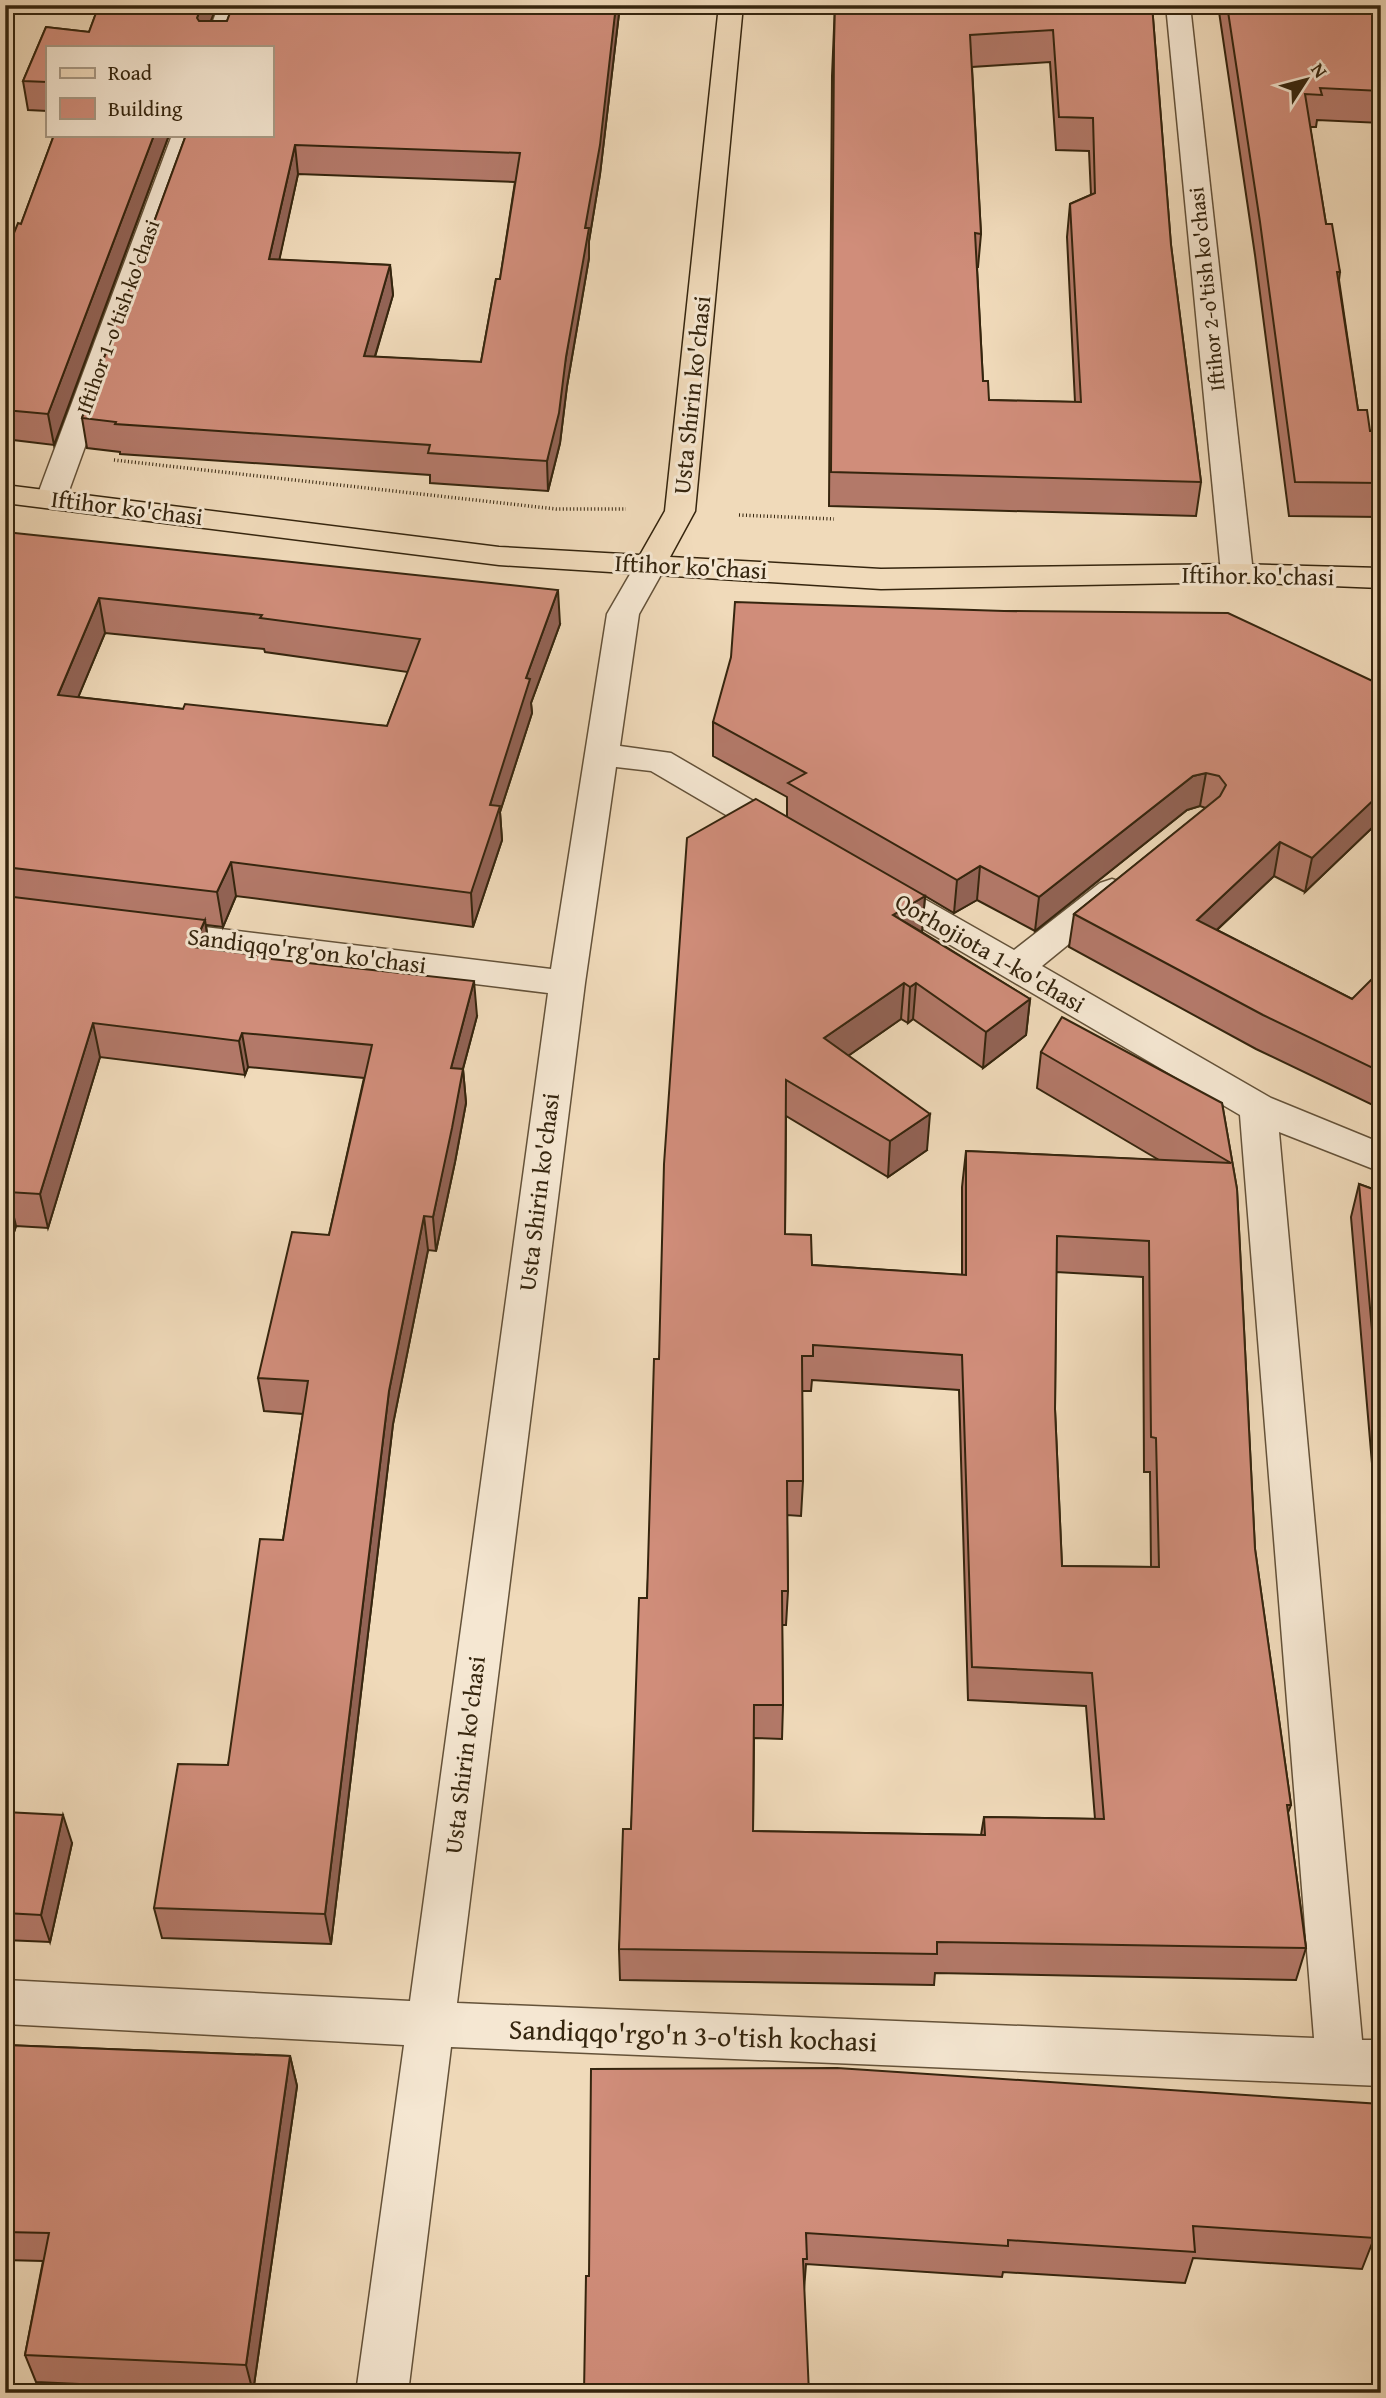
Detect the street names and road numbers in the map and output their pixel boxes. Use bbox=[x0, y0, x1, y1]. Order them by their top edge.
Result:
street label: Iftihor 2-o'tish ko'chasi bbox=[1180, 185, 1233, 393]
street label: Iftihor 1-o'tish ko'chasi bbox=[68, 215, 167, 419]
street label: Usta Shirin ko'chasi bbox=[664, 294, 719, 496]
street label: Iftihor ko'chasi bbox=[49, 481, 205, 534]
street label: Iftihor ko'chasi bbox=[614, 545, 768, 588]
street label: Iftihor ko'chasi bbox=[1181, 557, 1335, 594]
street label: Qorhojiota 1-ko'chasi bbox=[889, 884, 1092, 1021]
street label: Sandiqqo'rg'on ko'chasi bbox=[186, 918, 429, 983]
street label: Usta Shirin ko'chasi bbox=[509, 1091, 568, 1293]
street label: Usta Shirin ko'chasi bbox=[435, 1654, 494, 1856]
street label: Sandiqqo'rgo'n 3-o'tish kochasi bbox=[508, 2008, 878, 2061]

